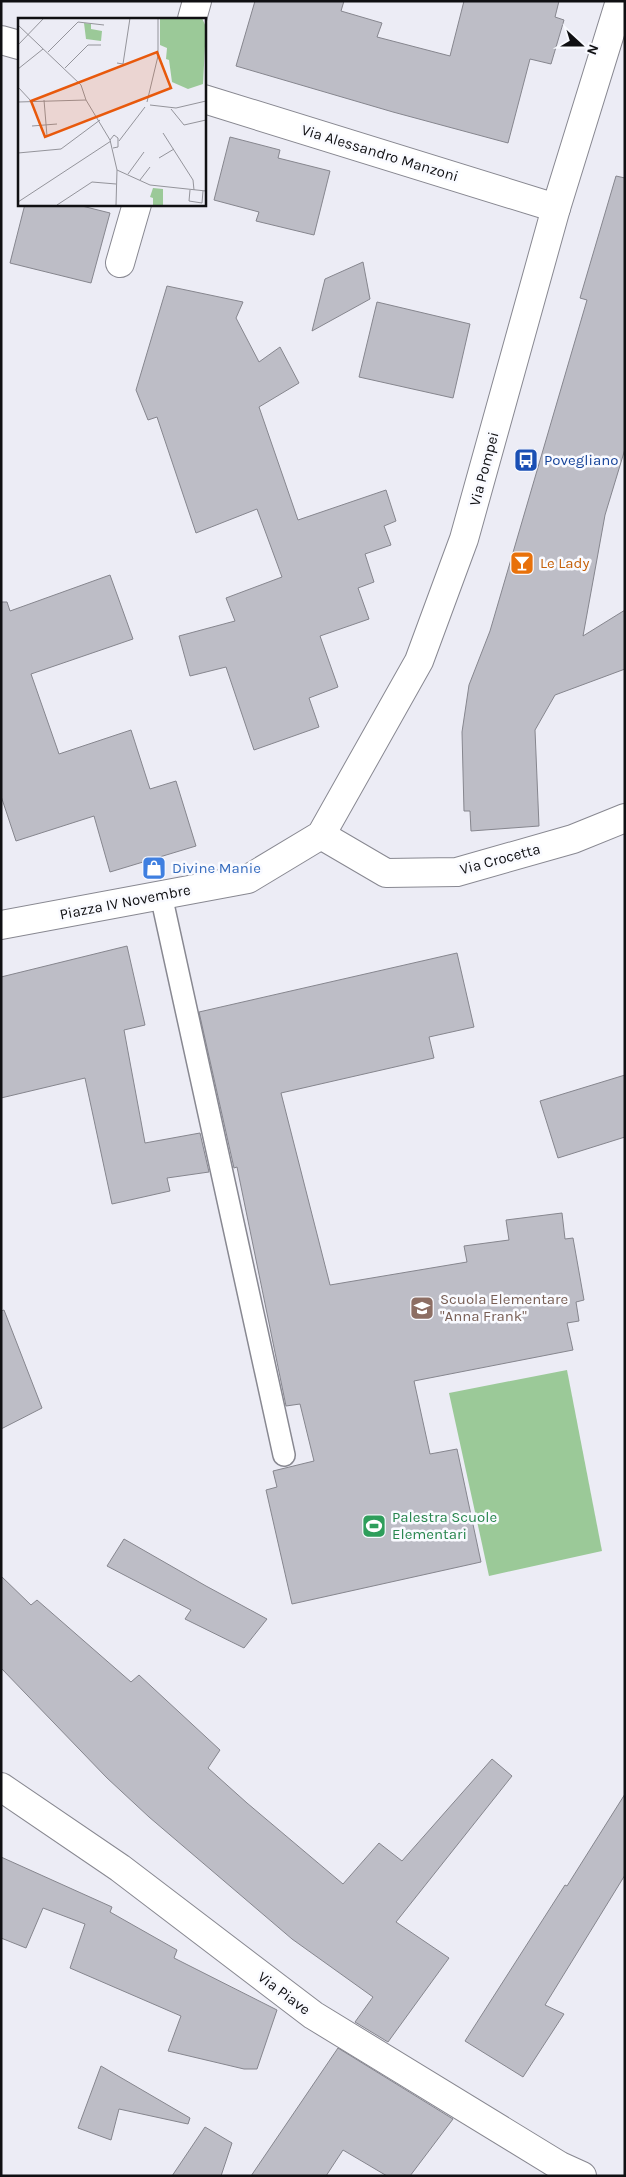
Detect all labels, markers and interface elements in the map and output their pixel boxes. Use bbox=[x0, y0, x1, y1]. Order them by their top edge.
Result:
inset map bbox=[18, 18, 205, 205]
north arrow bbox=[556, 20, 606, 70]
text: N bbox=[583, 42, 602, 57]
street label: Via Alessandro Manzoni bbox=[299, 121, 461, 185]
street label: Via Pompei bbox=[465, 430, 503, 508]
bus stop icon: Povegliano bbox=[513, 447, 539, 473]
place label: Povegliano bbox=[544, 451, 618, 469]
bar icon: Le Lady bbox=[509, 550, 535, 576]
place label: Le Lady bbox=[540, 554, 589, 572]
street label: Via Crocetta bbox=[458, 840, 542, 878]
shop icon: Divine Manie bbox=[141, 855, 167, 881]
place label: Divine Manie bbox=[172, 859, 261, 877]
street label: Piazza IV Novembre bbox=[58, 880, 192, 924]
place label: Scuola Elementare "Anna Frank" bbox=[440, 1290, 568, 1325]
school or university icon: Scuola Elementare "Anna Frank" bbox=[409, 1295, 435, 1321]
place label: Palestra Scuole Elementari bbox=[392, 1508, 497, 1543]
sports icon: Palestra Scuole Elementari bbox=[361, 1513, 387, 1539]
street label: Via Piave bbox=[254, 1967, 314, 2019]

